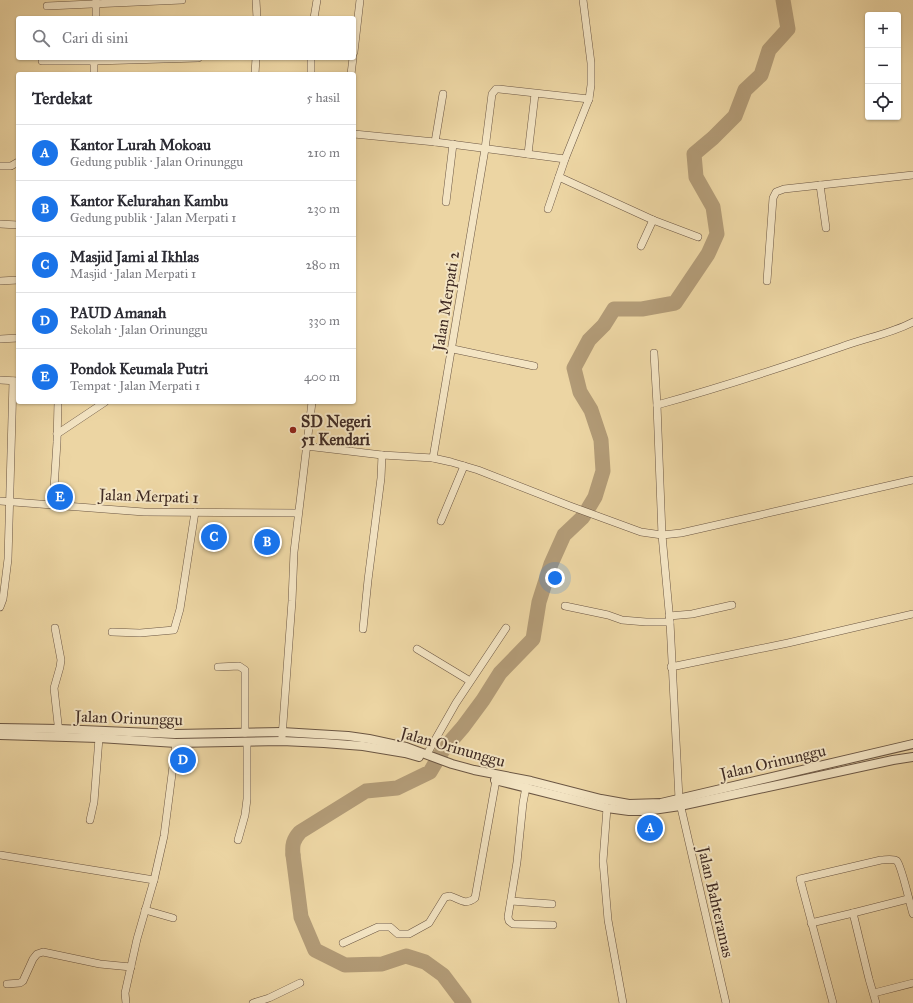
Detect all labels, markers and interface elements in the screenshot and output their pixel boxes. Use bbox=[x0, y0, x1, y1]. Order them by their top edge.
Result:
map controls bbox=[865, 12, 901, 120]
button: + bbox=[865, 12, 901, 48]
search box bbox=[16, 16, 356, 60]
icon: search bbox=[30, 27, 52, 49]
text: Cari di sini bbox=[62, 29, 128, 47]
button: − bbox=[865, 48, 901, 84]
button: locate bbox=[865, 84, 901, 120]
text: Terdekat bbox=[32, 88, 92, 109]
text: 5 hasil bbox=[307, 90, 340, 106]
text: Kantor Lurah Mokoau bbox=[70, 136, 211, 154]
text: A bbox=[41, 145, 49, 161]
text: 210 m bbox=[307, 145, 340, 161]
text: Gedung publik · Jalan Orinunggu bbox=[70, 154, 243, 170]
text: Kantor Kelurahan Kambu bbox=[70, 192, 228, 210]
text: B bbox=[41, 201, 49, 217]
text: 230 m bbox=[307, 201, 340, 217]
text: Gedung publik · Jalan Merpati 1 bbox=[70, 210, 236, 226]
text: Masjid Jami al Ikhlas bbox=[70, 248, 199, 266]
street label: Jalan Merpati 2 bbox=[428, 249, 464, 355]
text: C bbox=[41, 257, 49, 273]
text: 280 m bbox=[305, 257, 340, 273]
text: Masjid · Jalan Merpati 1 bbox=[70, 266, 196, 282]
text: PAUD Amanah bbox=[70, 304, 166, 322]
text: D bbox=[40, 313, 50, 329]
text: 330 m bbox=[308, 313, 340, 329]
text: Sekolah · Jalan Orinunggu bbox=[70, 322, 208, 338]
text: Pondok Keumala Putri bbox=[70, 360, 208, 378]
text: E bbox=[40, 369, 50, 385]
text: 400 m bbox=[304, 369, 340, 385]
text: Tempat · Jalan Merpati 1 bbox=[70, 378, 200, 394]
place label: SD Negeri 51 Kendari bbox=[301, 412, 371, 449]
marker: SD Negeri 51 Kendari bbox=[288, 425, 298, 435]
pin: E bbox=[47, 482, 73, 512]
street label: Jalan Merpati 1 bbox=[97, 485, 199, 508]
pin: C bbox=[201, 522, 227, 552]
pin: B bbox=[254, 527, 280, 557]
your location bbox=[545, 568, 565, 588]
street label: Jalan Orinunggu bbox=[73, 707, 184, 730]
street label: Jalan Orinunggu bbox=[396, 722, 508, 772]
street label: Jalan Orinunggu bbox=[716, 740, 828, 785]
pin: D bbox=[170, 745, 196, 775]
pin: A bbox=[637, 813, 663, 843]
street label: Jalan Bahteramas bbox=[693, 843, 738, 960]

